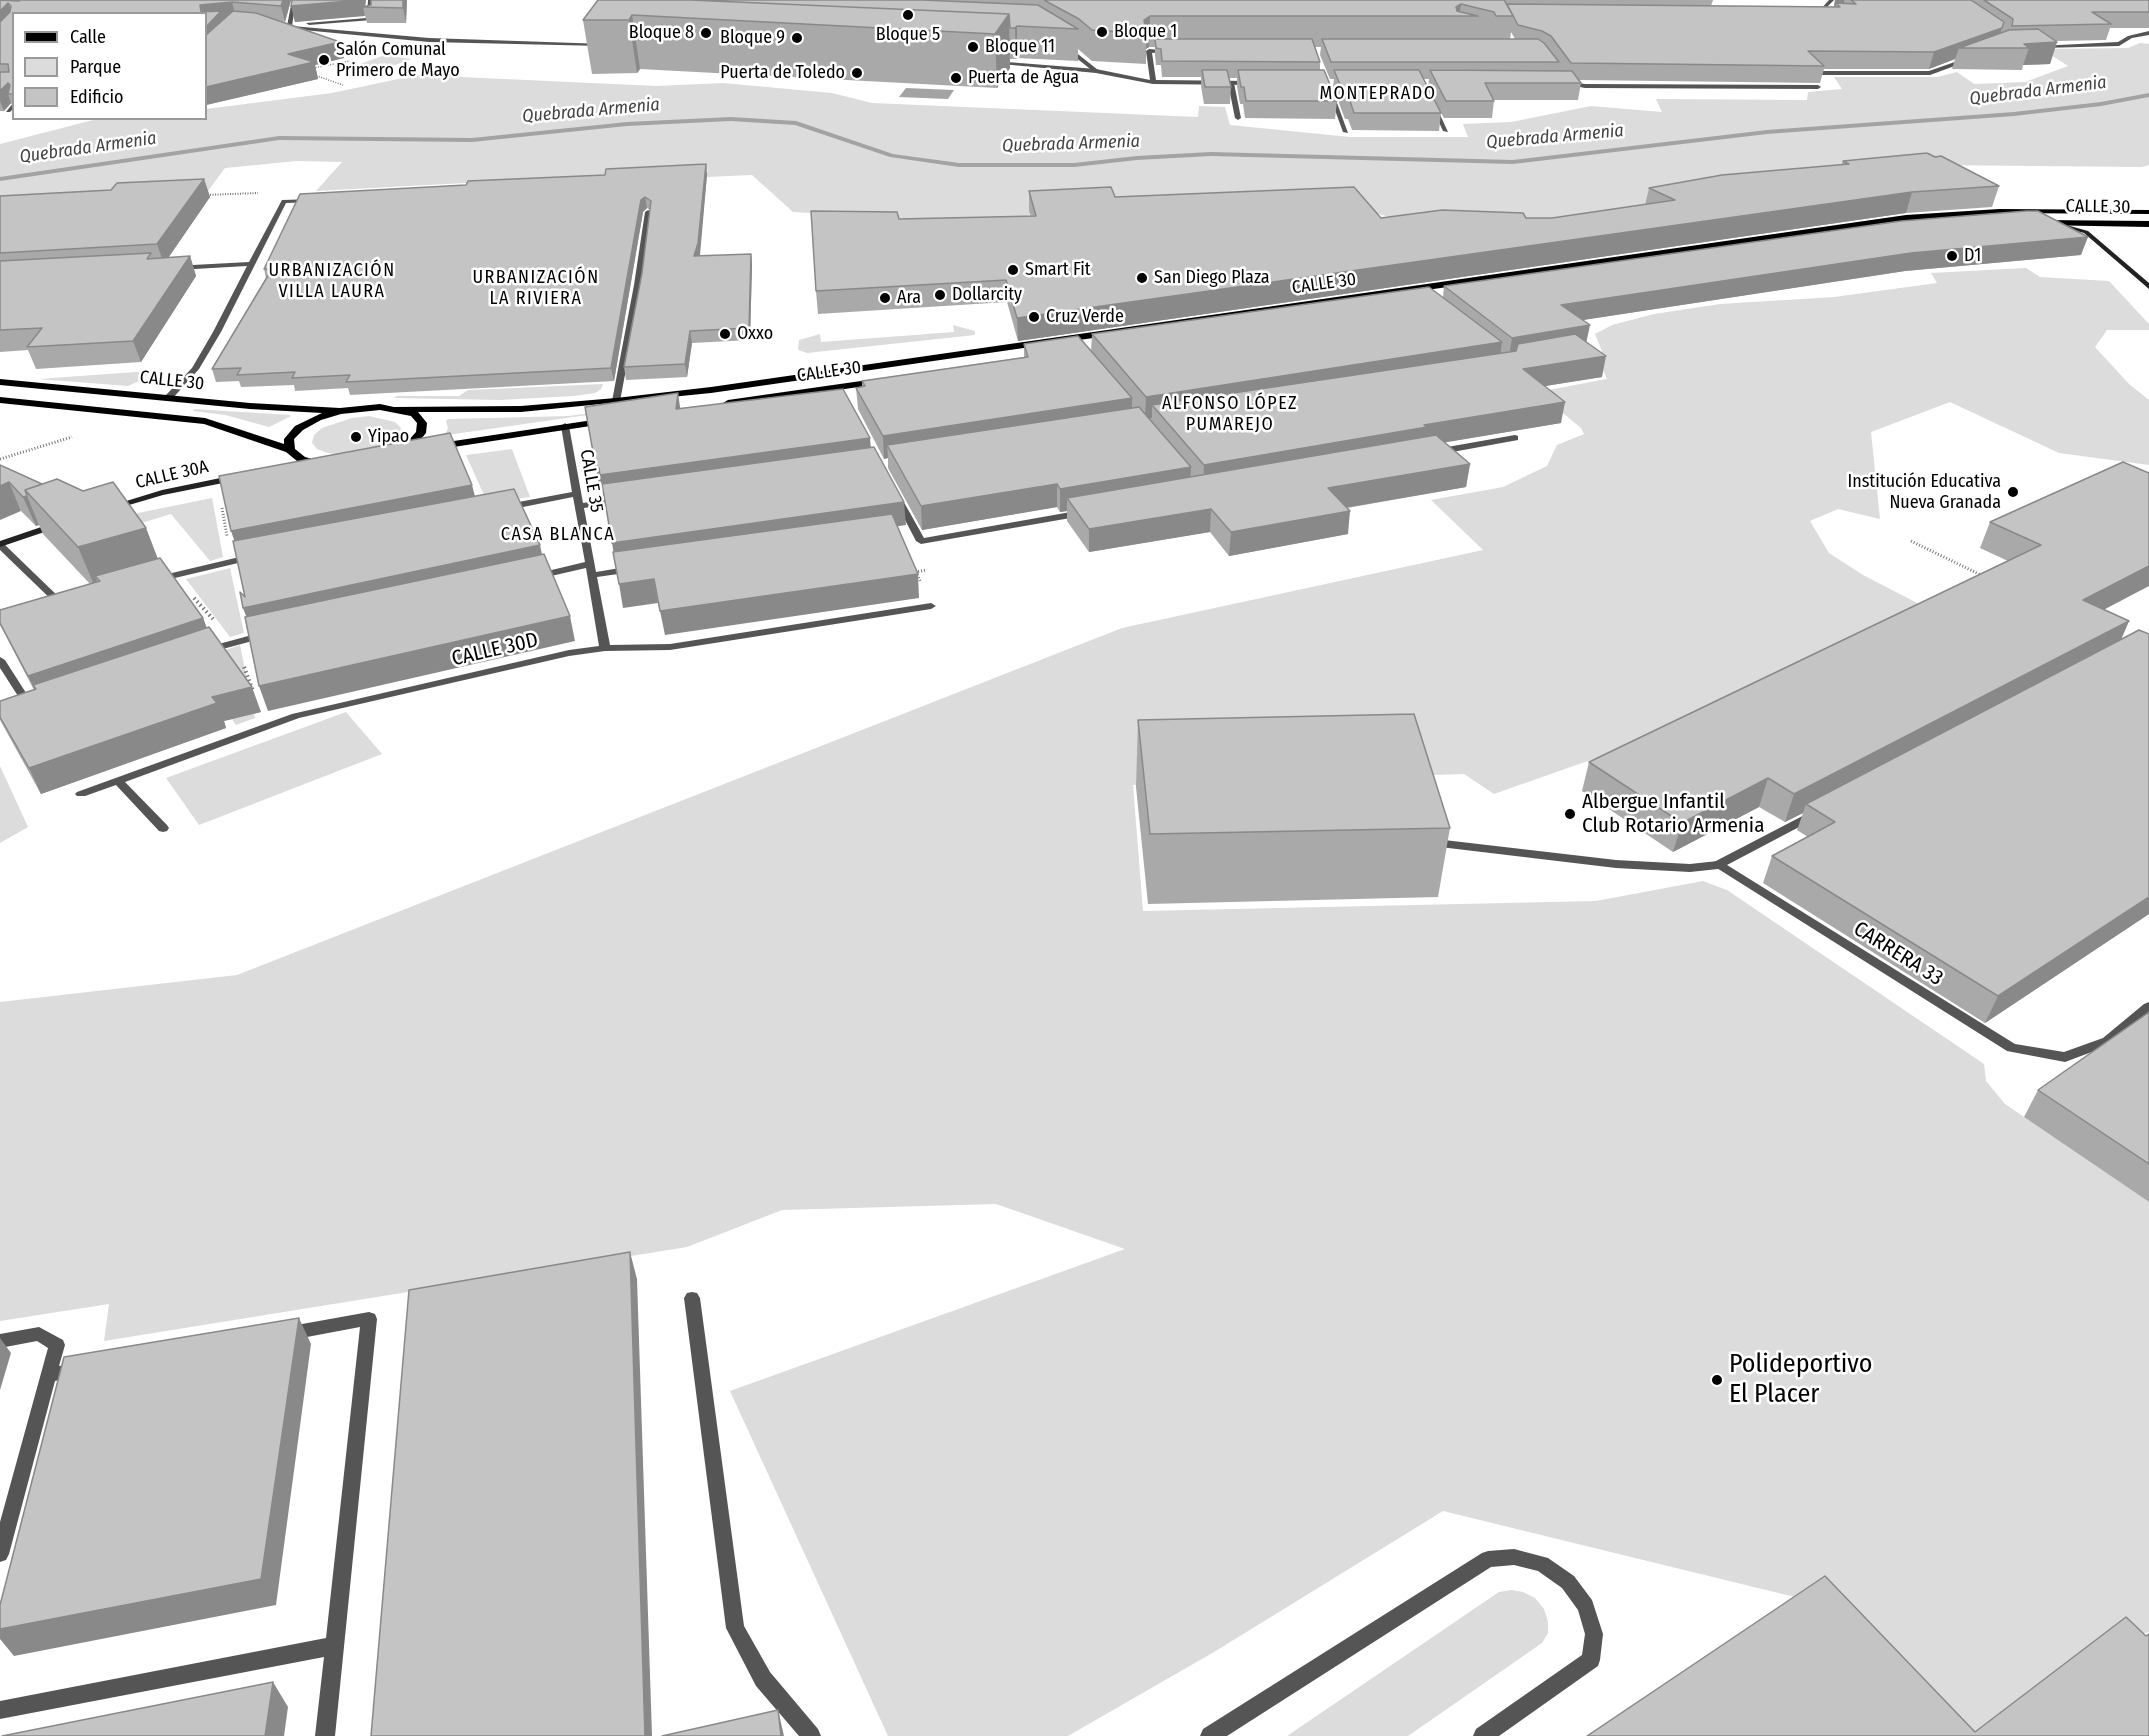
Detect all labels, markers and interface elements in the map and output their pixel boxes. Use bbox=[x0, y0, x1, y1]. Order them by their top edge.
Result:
marker: Bloque 5 bbox=[901, 8, 915, 22]
legend bbox=[12, 12, 207, 120]
place label: Bloque 1 bbox=[1114, 21, 1177, 43]
place label: Bloque 8 bbox=[629, 22, 694, 44]
place label: Bloque 5 bbox=[876, 24, 940, 46]
marker: Bloque 1 bbox=[1095, 25, 1109, 39]
text: Calle bbox=[70, 26, 106, 48]
marker: Bloque 8 bbox=[699, 26, 713, 40]
place label: Bloque 9 bbox=[720, 27, 785, 49]
marker: Bloque 9 bbox=[790, 31, 804, 45]
place label: Bloque 11 bbox=[985, 36, 1055, 58]
place label: Salón Comunal Primero de Mayo bbox=[336, 39, 460, 82]
marker: Bloque 11 bbox=[966, 40, 980, 54]
marker: Salón Comunal Primero de Mayo bbox=[317, 53, 331, 67]
text: Parque bbox=[70, 56, 121, 78]
place label: Puerta de Toledo bbox=[720, 62, 845, 84]
marker: Puerta de Toledo bbox=[850, 66, 864, 80]
place label: Puerta de Agua bbox=[968, 67, 1079, 89]
marker: Puerta de Agua bbox=[949, 71, 963, 85]
water label: Quebrada Armenia bbox=[1968, 72, 2108, 110]
district label: MONTEPRADO bbox=[1319, 83, 1437, 105]
text: Edificio bbox=[70, 86, 123, 108]
water label: Quebrada Armenia bbox=[521, 94, 661, 128]
water label: Quebrada Armenia bbox=[1485, 120, 1625, 154]
water label: Quebrada Armenia bbox=[18, 128, 158, 168]
water label: Quebrada Armenia bbox=[1002, 131, 1140, 157]
street label: CALLE 30 bbox=[2065, 196, 2131, 218]
place label: D1 bbox=[1964, 245, 1981, 267]
marker: D1 bbox=[1945, 249, 1959, 263]
place label: Smart Fit bbox=[1025, 259, 1091, 281]
district label: URBANIZACIÓN VILLA LAURA bbox=[268, 260, 396, 302]
marker: Smart Fit bbox=[1006, 263, 1020, 277]
district label: URBANIZACIÓN LA RIVIERA bbox=[472, 267, 600, 310]
place label: San Diego Plaza bbox=[1154, 267, 1270, 289]
street label: CALLE 30 bbox=[1290, 269, 1358, 299]
marker: San Diego Plaza bbox=[1135, 271, 1149, 285]
place label: Dollarcity bbox=[952, 284, 1022, 306]
place label: Ara bbox=[897, 287, 921, 309]
marker: Dollarcity bbox=[933, 288, 947, 302]
marker: Ara bbox=[878, 291, 892, 305]
place label: Cruz Verde bbox=[1046, 306, 1124, 328]
marker: Cruz Verde bbox=[1027, 310, 1041, 324]
place label: Oxxo bbox=[737, 323, 773, 345]
marker: Oxxo bbox=[718, 327, 732, 341]
street label: CALLE 30 bbox=[795, 357, 863, 387]
street label: CALLE 30 bbox=[139, 367, 205, 395]
district label: ALFONSO LÓPEZ PUMAREJO bbox=[1162, 393, 1298, 436]
place label: Yipao bbox=[368, 426, 409, 448]
marker: Yipao bbox=[349, 430, 363, 444]
street label: CALLE 35 bbox=[575, 448, 607, 514]
street label: CALLE 30A bbox=[133, 456, 211, 494]
place label: Institución Educativa Nueva Granada bbox=[1847, 471, 2001, 514]
marker: Institución Educativa Nueva Granada bbox=[2006, 485, 2020, 499]
district label: CASA BLANCA bbox=[501, 524, 615, 546]
street label: CALLE 30D bbox=[449, 628, 541, 672]
place label: Albergue Infantil Club Rotario Armenia bbox=[1582, 789, 1764, 839]
marker: Albergue Infantil Club Rotario Armenia bbox=[1563, 807, 1577, 821]
street label: CARRERA 33 bbox=[1849, 917, 1947, 991]
place label: Polideportivo El Placer bbox=[1729, 1349, 1872, 1410]
marker: Polideportivo El Placer bbox=[1710, 1373, 1724, 1387]

